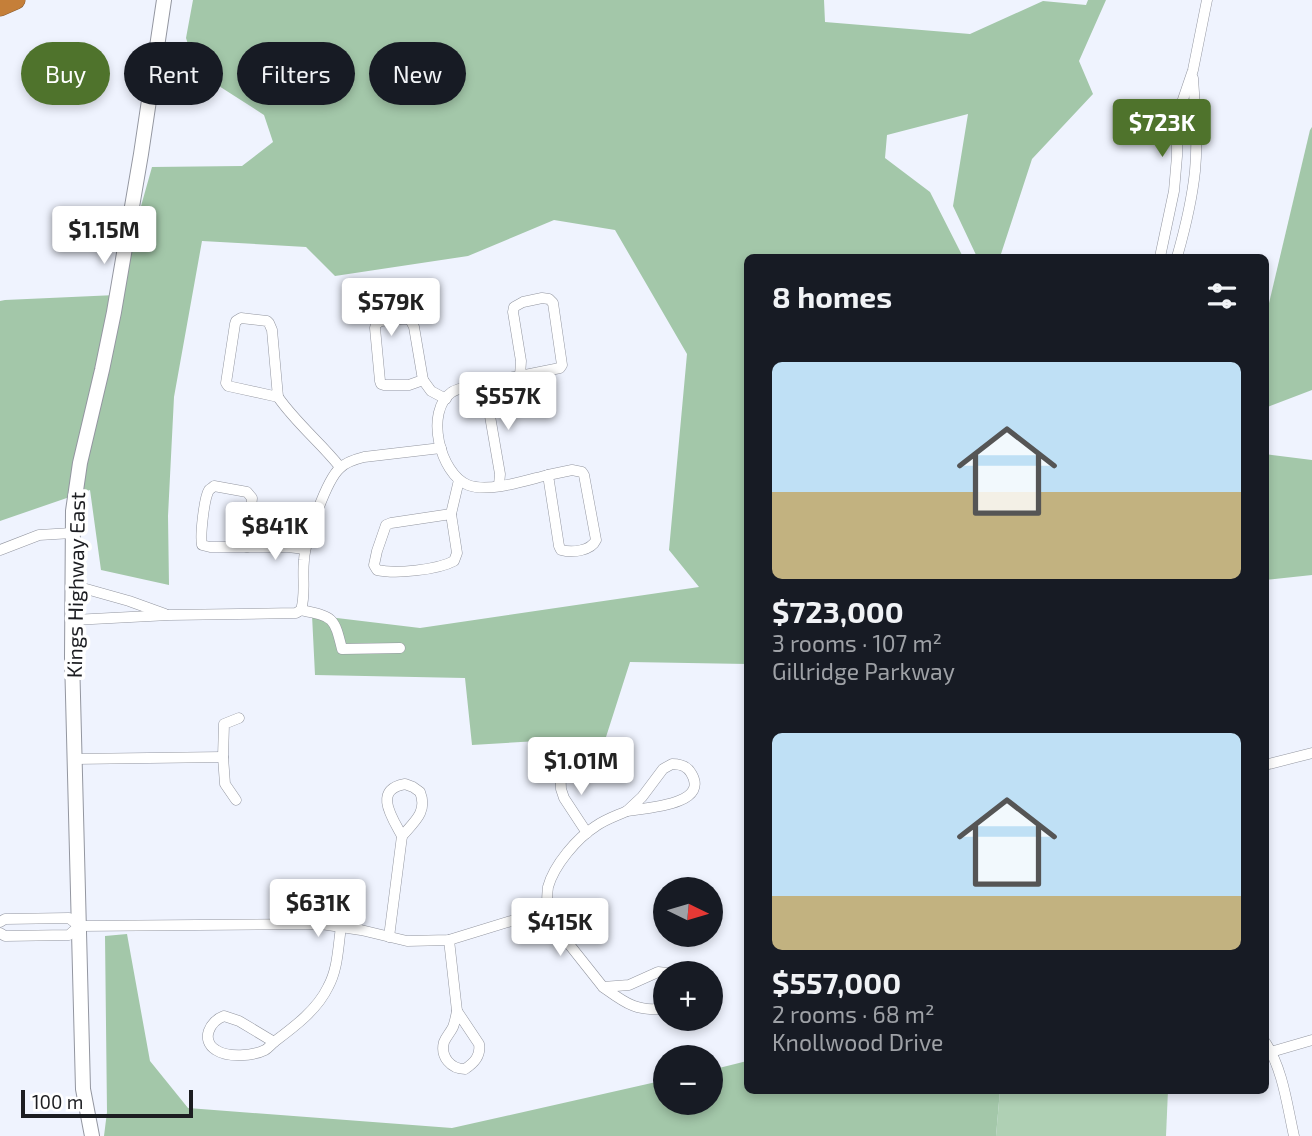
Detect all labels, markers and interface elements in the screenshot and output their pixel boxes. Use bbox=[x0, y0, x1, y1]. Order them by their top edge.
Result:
chip: Buy bbox=[21, 42, 110, 105]
chip: Rent bbox=[124, 42, 223, 105]
chip: Filters bbox=[237, 42, 355, 105]
chip: New bbox=[369, 42, 466, 105]
pin: $723K bbox=[1113, 100, 1211, 159]
text: $723K bbox=[1129, 108, 1195, 136]
pin: $1.15M bbox=[47, 206, 161, 266]
text: $1.15M bbox=[68, 215, 140, 243]
icon: filters bbox=[1203, 277, 1241, 315]
pin: $579K bbox=[342, 278, 440, 338]
text: 8 homes bbox=[772, 278, 892, 314]
text: $579K bbox=[358, 287, 424, 315]
pin: $557K bbox=[459, 372, 557, 432]
text: $557K bbox=[475, 381, 541, 409]
icon: home bbox=[944, 408, 1070, 534]
street label: Kings Highway East bbox=[61, 492, 89, 678]
pin: $841K bbox=[226, 503, 324, 562]
text: $841K bbox=[242, 511, 308, 539]
text: $723,000 bbox=[772, 593, 904, 629]
text: 3 rooms · 107 m² bbox=[772, 629, 942, 657]
text: Gillridge Parkway bbox=[772, 657, 955, 685]
pin: $1.01M bbox=[524, 738, 638, 797]
text: $1.01M bbox=[544, 746, 618, 774]
icon: home bbox=[944, 779, 1070, 905]
north arrow bbox=[653, 877, 723, 947]
map controls bbox=[653, 877, 723, 1115]
pin: $631K bbox=[269, 880, 367, 939]
text: $631K bbox=[286, 888, 350, 916]
pin: $415K bbox=[511, 898, 609, 958]
text: $415K bbox=[527, 907, 593, 935]
button: + bbox=[653, 961, 723, 1031]
text: $557,000 bbox=[772, 964, 901, 1000]
text: 2 rooms · 68 m² bbox=[772, 1000, 935, 1028]
text: Knollwood Drive bbox=[772, 1028, 943, 1056]
button: − bbox=[653, 1045, 723, 1115]
scale bar bbox=[21, 1087, 192, 1119]
text: 100 m bbox=[32, 1090, 83, 1113]

